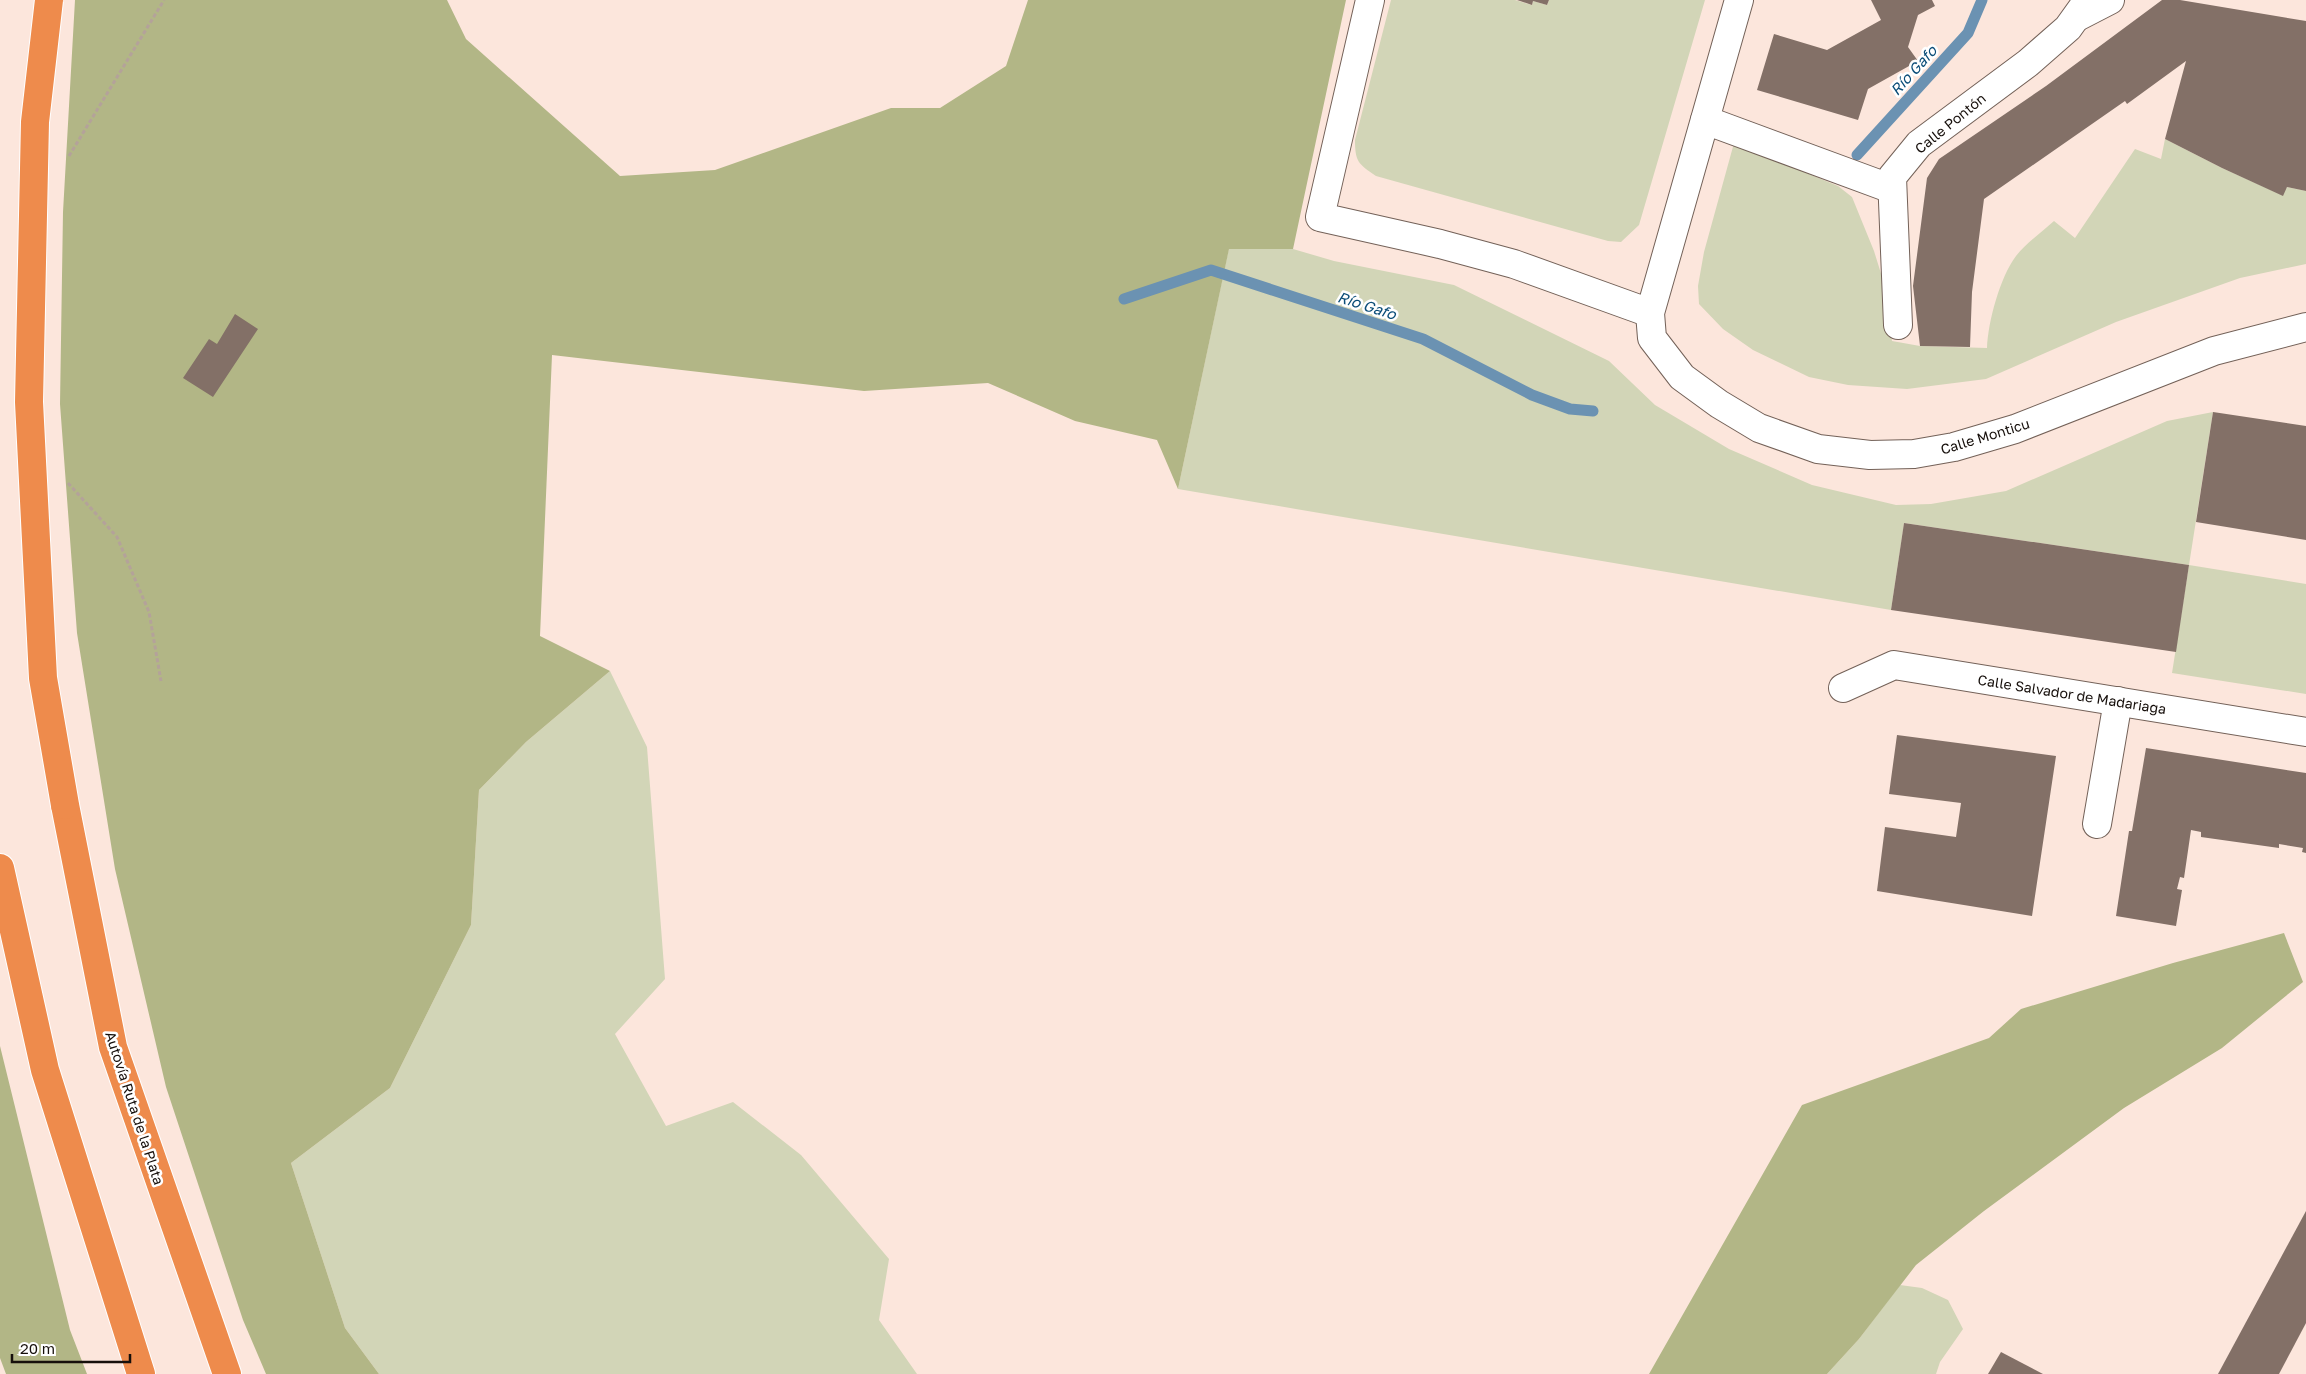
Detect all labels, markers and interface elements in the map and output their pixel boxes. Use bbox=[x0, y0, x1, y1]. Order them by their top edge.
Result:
water label: Río Gafo bbox=[1886, 41, 1941, 98]
street label: Calle Pontón bbox=[1911, 89, 1989, 157]
water label: Río Gafo bbox=[1336, 287, 1399, 323]
street label: Calle Monticu bbox=[1938, 414, 2032, 458]
street label: Calle Salvador de Madariaga bbox=[1977, 671, 2167, 717]
street label: Autovía Ruta de la Plata bbox=[102, 1029, 168, 1187]
scale bar bbox=[12, 1332, 130, 1364]
text: 20 m bbox=[20, 1339, 55, 1357]

